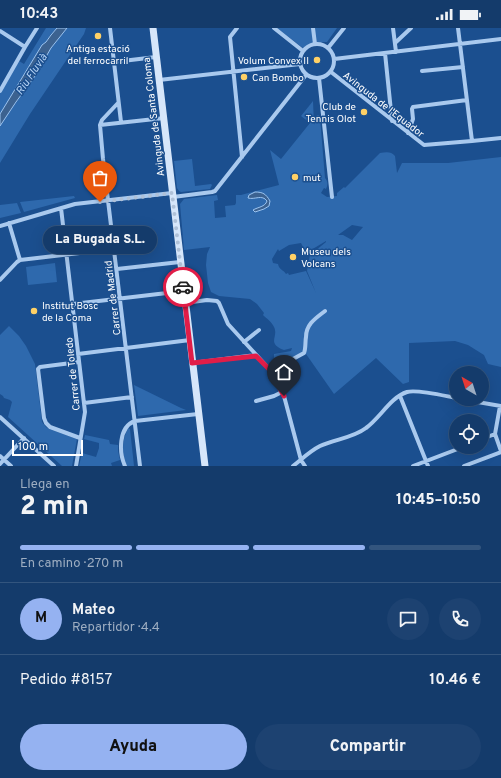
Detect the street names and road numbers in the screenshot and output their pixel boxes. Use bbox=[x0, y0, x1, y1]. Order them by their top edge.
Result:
street label: Avinguda de Santa Coloma bbox=[141, 57, 168, 177]
street label: Avinguda de l'Equador bbox=[340, 69, 426, 141]
street label: Carrer de Madrid bbox=[102, 260, 125, 336]
street label: Carrer de Toledo bbox=[63, 336, 84, 411]

